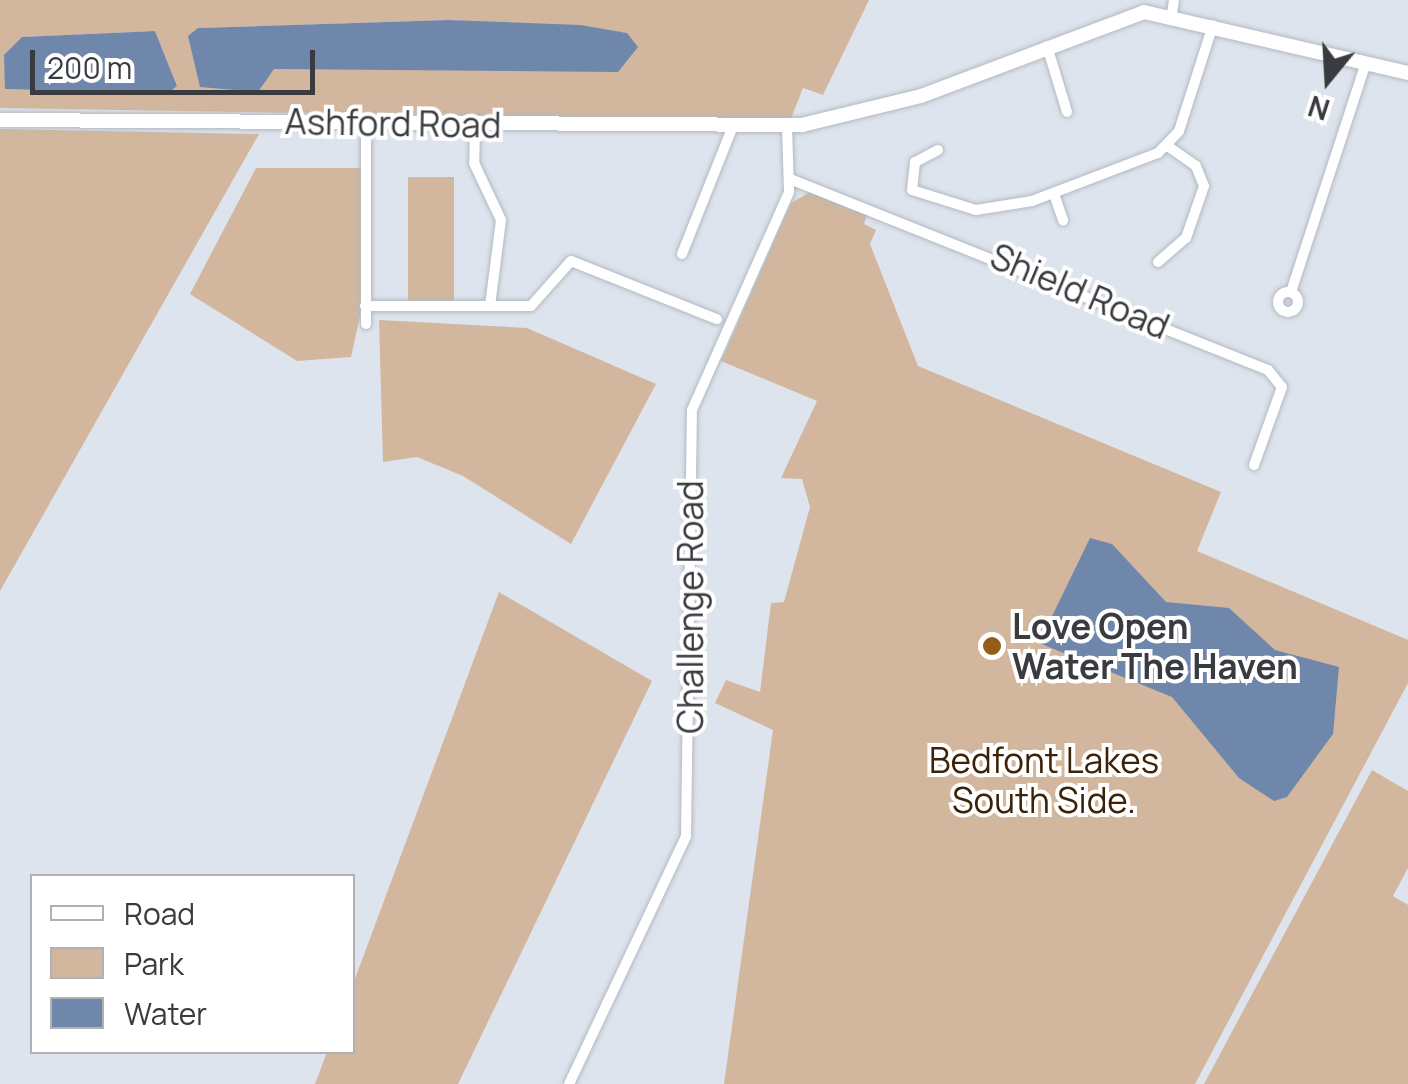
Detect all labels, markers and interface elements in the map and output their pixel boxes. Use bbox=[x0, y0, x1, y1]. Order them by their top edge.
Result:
scale bar bbox=[35, 30, 320, 92]
north arrow bbox=[1278, 30, 1378, 130]
text: 200 m bbox=[47, 47, 132, 88]
text: N bbox=[1303, 87, 1334, 130]
street label: Ashford Road bbox=[284, 100, 502, 146]
street label: Shield Road bbox=[984, 235, 1176, 347]
street label: Challenge Road bbox=[669, 480, 711, 734]
place label: Love Open Water The Haven bbox=[1012, 605, 1298, 687]
marker: Love Open Water The Haven bbox=[981, 635, 1003, 657]
park label: Bedfont Lakes South Side. bbox=[929, 739, 1159, 821]
legend bbox=[30, 874, 355, 1054]
text: Road bbox=[124, 893, 195, 934]
text: Park bbox=[124, 943, 184, 984]
text: Water bbox=[124, 993, 207, 1034]

